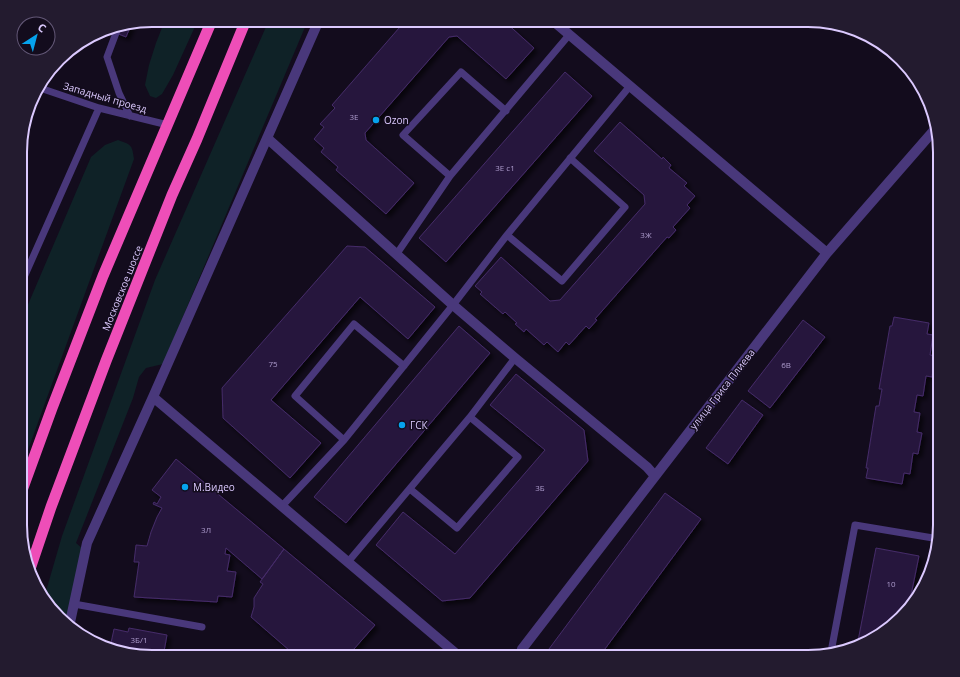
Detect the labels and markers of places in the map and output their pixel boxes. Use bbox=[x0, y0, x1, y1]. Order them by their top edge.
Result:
place label: Ozon bbox=[384, 113, 409, 127]
marker: Ozon bbox=[371, 115, 381, 125]
place label: ГСК bbox=[410, 418, 428, 432]
marker: ГСК bbox=[397, 420, 407, 430]
place label: М.Видео bbox=[193, 480, 235, 494]
marker: М.Видео bbox=[180, 482, 190, 492]

